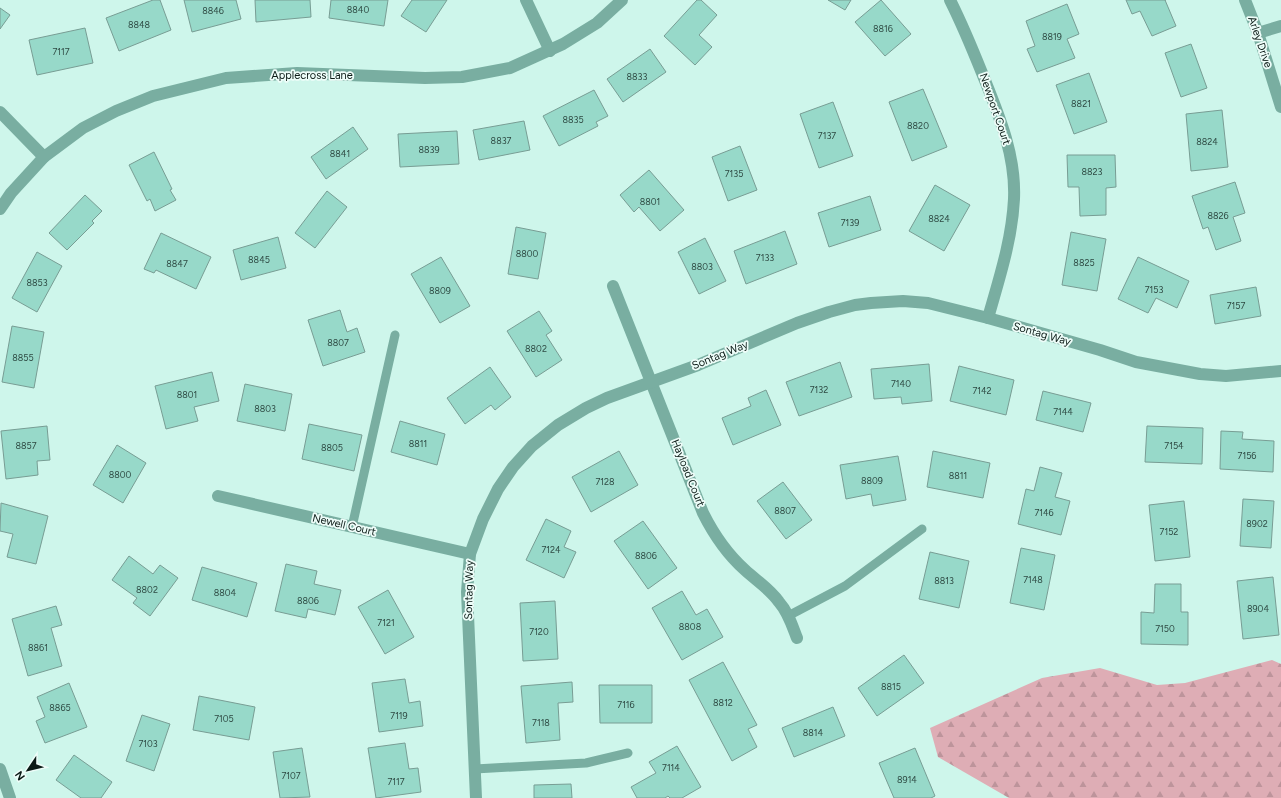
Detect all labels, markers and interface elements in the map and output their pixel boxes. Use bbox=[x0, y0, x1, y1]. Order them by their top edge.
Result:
house number: 8840 bbox=[347, 4, 369, 15]
house number: 8846 bbox=[202, 5, 224, 16]
street label: Arley Drive bbox=[1245, 15, 1275, 69]
house number: 8848 bbox=[128, 19, 151, 30]
house number: 8816 bbox=[873, 23, 893, 34]
house number: 8819 bbox=[1042, 31, 1062, 42]
house number: 7117 bbox=[52, 46, 70, 57]
street label: Applecross Lane bbox=[271, 69, 353, 82]
house number: 8833 bbox=[627, 71, 648, 82]
street label: Newport Court bbox=[977, 72, 1013, 146]
house number: 8821 bbox=[1071, 98, 1091, 109]
house number: 8835 bbox=[562, 114, 584, 125]
house number: 8820 bbox=[907, 120, 929, 131]
house number: 7137 bbox=[818, 130, 836, 141]
house number: 8837 bbox=[491, 135, 512, 146]
house number: 8824 bbox=[1196, 136, 1218, 147]
house number: 8839 bbox=[418, 144, 440, 155]
house number: 8841 bbox=[330, 148, 350, 159]
house number: 8823 bbox=[1082, 166, 1103, 177]
house number: 7135 bbox=[725, 168, 743, 179]
house number: 8801 bbox=[640, 196, 660, 207]
house number: 8826 bbox=[1207, 210, 1229, 221]
house number: 8824 bbox=[928, 213, 950, 224]
house number: 7139 bbox=[841, 217, 859, 228]
house number: 8800 bbox=[516, 248, 539, 259]
house number: 7133 bbox=[756, 252, 774, 263]
house number: 8845 bbox=[248, 254, 270, 265]
house number: 8825 bbox=[1073, 257, 1095, 268]
house number: 8847 bbox=[166, 258, 188, 269]
house number: 8803 bbox=[691, 261, 713, 272]
house number: 8853 bbox=[26, 277, 48, 288]
house number: 7153 bbox=[1145, 284, 1163, 295]
house number: 8809 bbox=[429, 285, 451, 296]
house number: 7157 bbox=[1227, 300, 1245, 311]
street label: Sontag Way bbox=[1012, 320, 1073, 349]
house number: 8807 bbox=[327, 337, 349, 348]
street label: Sontag Way bbox=[690, 338, 750, 372]
house number: 8802 bbox=[525, 343, 547, 354]
house number: 8855 bbox=[12, 352, 34, 363]
house number: 7140 bbox=[891, 378, 911, 389]
house number: 7132 bbox=[810, 384, 828, 395]
house number: 7142 bbox=[972, 385, 992, 396]
house number: 8801 bbox=[177, 389, 197, 400]
house number: 8803 bbox=[254, 403, 276, 414]
house number: 7144 bbox=[1053, 406, 1073, 417]
street label: Hayload Court bbox=[669, 437, 707, 509]
house number: 8811 bbox=[409, 438, 427, 449]
house number: 8857 bbox=[15, 440, 37, 451]
house number: 7154 bbox=[1164, 440, 1184, 451]
house number: 8805 bbox=[321, 442, 343, 453]
house number: 7156 bbox=[1238, 450, 1256, 461]
house number: 8800 bbox=[109, 469, 132, 480]
house number: 8811 bbox=[949, 470, 967, 481]
house number: 8809 bbox=[861, 475, 883, 486]
house number: 7128 bbox=[595, 476, 615, 487]
house number: 8807 bbox=[774, 505, 796, 516]
house number: 7146 bbox=[1034, 507, 1054, 518]
street label: Newell Court bbox=[311, 511, 377, 539]
house number: 8902 bbox=[1246, 518, 1268, 529]
house number: 7152 bbox=[1160, 526, 1178, 537]
house number: 7124 bbox=[541, 544, 561, 555]
house number: 8806 bbox=[635, 550, 657, 561]
street label: Sontag Way bbox=[462, 560, 476, 620]
house number: 7148 bbox=[1023, 574, 1043, 585]
house number: 8813 bbox=[934, 575, 954, 586]
house number: 8802 bbox=[136, 584, 158, 595]
house number: 8804 bbox=[214, 587, 237, 598]
house number: 8806 bbox=[297, 595, 319, 606]
house number: 8904 bbox=[1247, 603, 1269, 614]
house number: 7121 bbox=[377, 617, 395, 628]
house number: 8808 bbox=[679, 621, 702, 632]
house number: 7150 bbox=[1155, 623, 1175, 634]
house number: 7120 bbox=[529, 626, 549, 637]
house number: 8861 bbox=[28, 642, 48, 653]
house number: 8815 bbox=[881, 681, 901, 692]
house number: 8812 bbox=[713, 697, 733, 708]
house number: 7116 bbox=[617, 699, 635, 710]
house number: 8865 bbox=[49, 702, 71, 713]
house number: 7119 bbox=[390, 710, 408, 721]
house number: 7105 bbox=[214, 713, 234, 724]
house number: 7118 bbox=[532, 717, 550, 728]
house number: 8814 bbox=[803, 727, 824, 738]
house number: 7103 bbox=[138, 738, 158, 749]
north arrow bbox=[8, 750, 48, 790]
house number: 7114 bbox=[662, 762, 680, 773]
text: N bbox=[12, 768, 28, 783]
house number: 7107 bbox=[281, 770, 301, 781]
house number: 8914 bbox=[897, 774, 917, 785]
house number: 7117 bbox=[387, 776, 405, 787]

